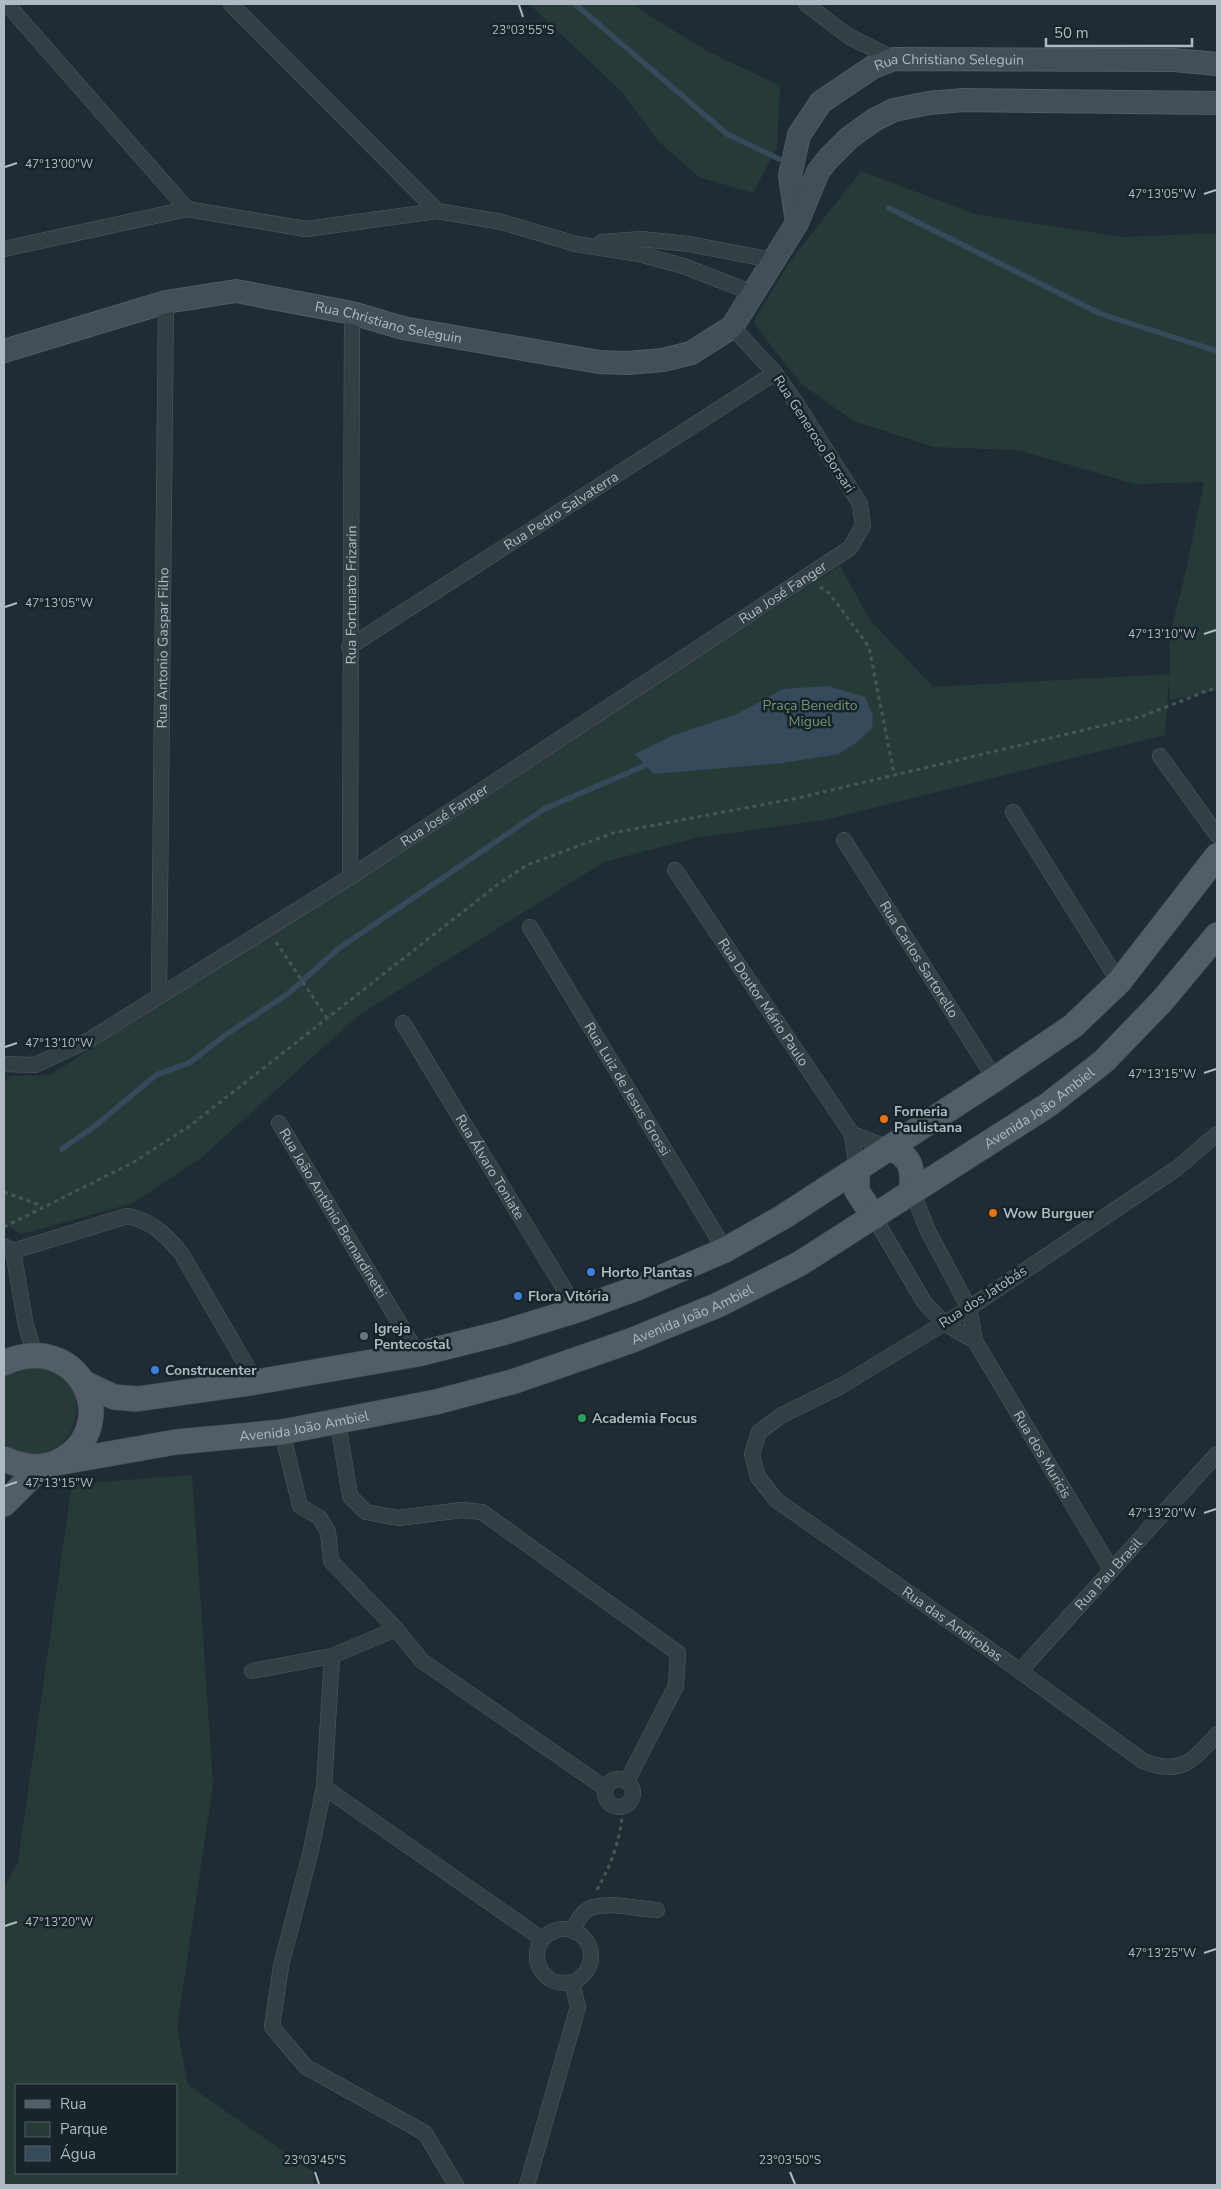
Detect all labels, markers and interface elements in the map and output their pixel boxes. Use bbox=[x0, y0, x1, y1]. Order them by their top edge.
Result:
scale bar bbox=[1046, 15, 1192, 47]
text: 23°03'55"S bbox=[492, 22, 554, 38]
text: 50 m bbox=[1054, 23, 1089, 43]
street label: Rua Christiano Seleguin bbox=[871, 49, 1024, 75]
text: 47°13'00"W bbox=[25, 156, 93, 172]
text: 47°13'05"W bbox=[1128, 186, 1196, 202]
street label: Rua Christiano Seleguin bbox=[313, 297, 464, 348]
street label: Rua Generoso Borsari bbox=[769, 372, 859, 496]
street label: Rua Pedro Salvaterra bbox=[500, 467, 622, 555]
street label: Rua Fortunato Frizarin bbox=[341, 525, 361, 665]
street label: Rua José Fanger bbox=[735, 556, 830, 628]
street label: Rua Antonio Gaspar Filho bbox=[152, 567, 173, 729]
text: 47°13'05"W bbox=[25, 595, 93, 611]
text: 47°13'10"W bbox=[1128, 626, 1196, 642]
park label: Praça Benedito Miguel bbox=[763, 696, 858, 731]
street label: Rua José Fanger bbox=[396, 779, 492, 851]
street label: Rua Carlos Sartorello bbox=[875, 897, 963, 1021]
street label: Rua Doutor Mário Paulo bbox=[714, 934, 813, 1070]
street label: Rua Luiz de Jesus Grossi bbox=[580, 1019, 675, 1159]
text: 47°13'10"W bbox=[25, 1035, 93, 1051]
street label: Avenida João Ambiel bbox=[980, 1062, 1099, 1153]
text: 47°13'15"W bbox=[1128, 1066, 1196, 1082]
place label: Forneria Paulistana bbox=[894, 1102, 962, 1137]
street label: Rua Álvaro Toniate bbox=[451, 1111, 529, 1223]
marker: Forneria Paulistana bbox=[878, 1113, 890, 1125]
street label: Rua João Antônio Bernardinetti bbox=[275, 1125, 391, 1301]
place label: Wow Burguer bbox=[1003, 1204, 1095, 1223]
marker: Wow Burguer bbox=[987, 1207, 999, 1219]
street label: Rua dos Jatobás bbox=[935, 1261, 1031, 1333]
place label: Horto Plantas bbox=[601, 1263, 692, 1282]
marker: Horto Plantas bbox=[585, 1266, 597, 1278]
street label: Avenida João Ambiel bbox=[628, 1279, 757, 1349]
place label: Flora Vitória bbox=[528, 1287, 609, 1306]
marker: Flora Vitória bbox=[512, 1290, 524, 1302]
place label: Igreja Pentecostal bbox=[374, 1319, 451, 1354]
marker: Igreja Pentecostal bbox=[358, 1330, 370, 1342]
place label: Construcenter bbox=[165, 1361, 257, 1380]
marker: Construcenter bbox=[149, 1364, 161, 1376]
street label: Avenida João Ambiel bbox=[238, 1406, 371, 1445]
street label: Rua dos Muricis bbox=[1009, 1407, 1076, 1502]
place label: Academia Focus bbox=[592, 1409, 697, 1428]
marker: Academia Focus bbox=[576, 1412, 588, 1424]
text: 47°13'15"W bbox=[25, 1475, 93, 1491]
text: 47°13'20"W bbox=[1128, 1505, 1196, 1521]
street label: Rua Pau Brasil bbox=[1070, 1533, 1146, 1614]
street label: Rua das Andirobas bbox=[898, 1582, 1007, 1666]
text: 47°13'20"W bbox=[25, 1914, 93, 1930]
text: 47°13'25"W bbox=[1128, 1945, 1196, 1961]
legend bbox=[15, 2084, 178, 2174]
text: Rua bbox=[60, 2094, 86, 2114]
text: Parque bbox=[60, 2119, 108, 2139]
text: Água bbox=[60, 2144, 96, 2164]
text: 23°03'45"S bbox=[284, 2152, 346, 2168]
text: 23°03'50"S bbox=[759, 2152, 821, 2168]

